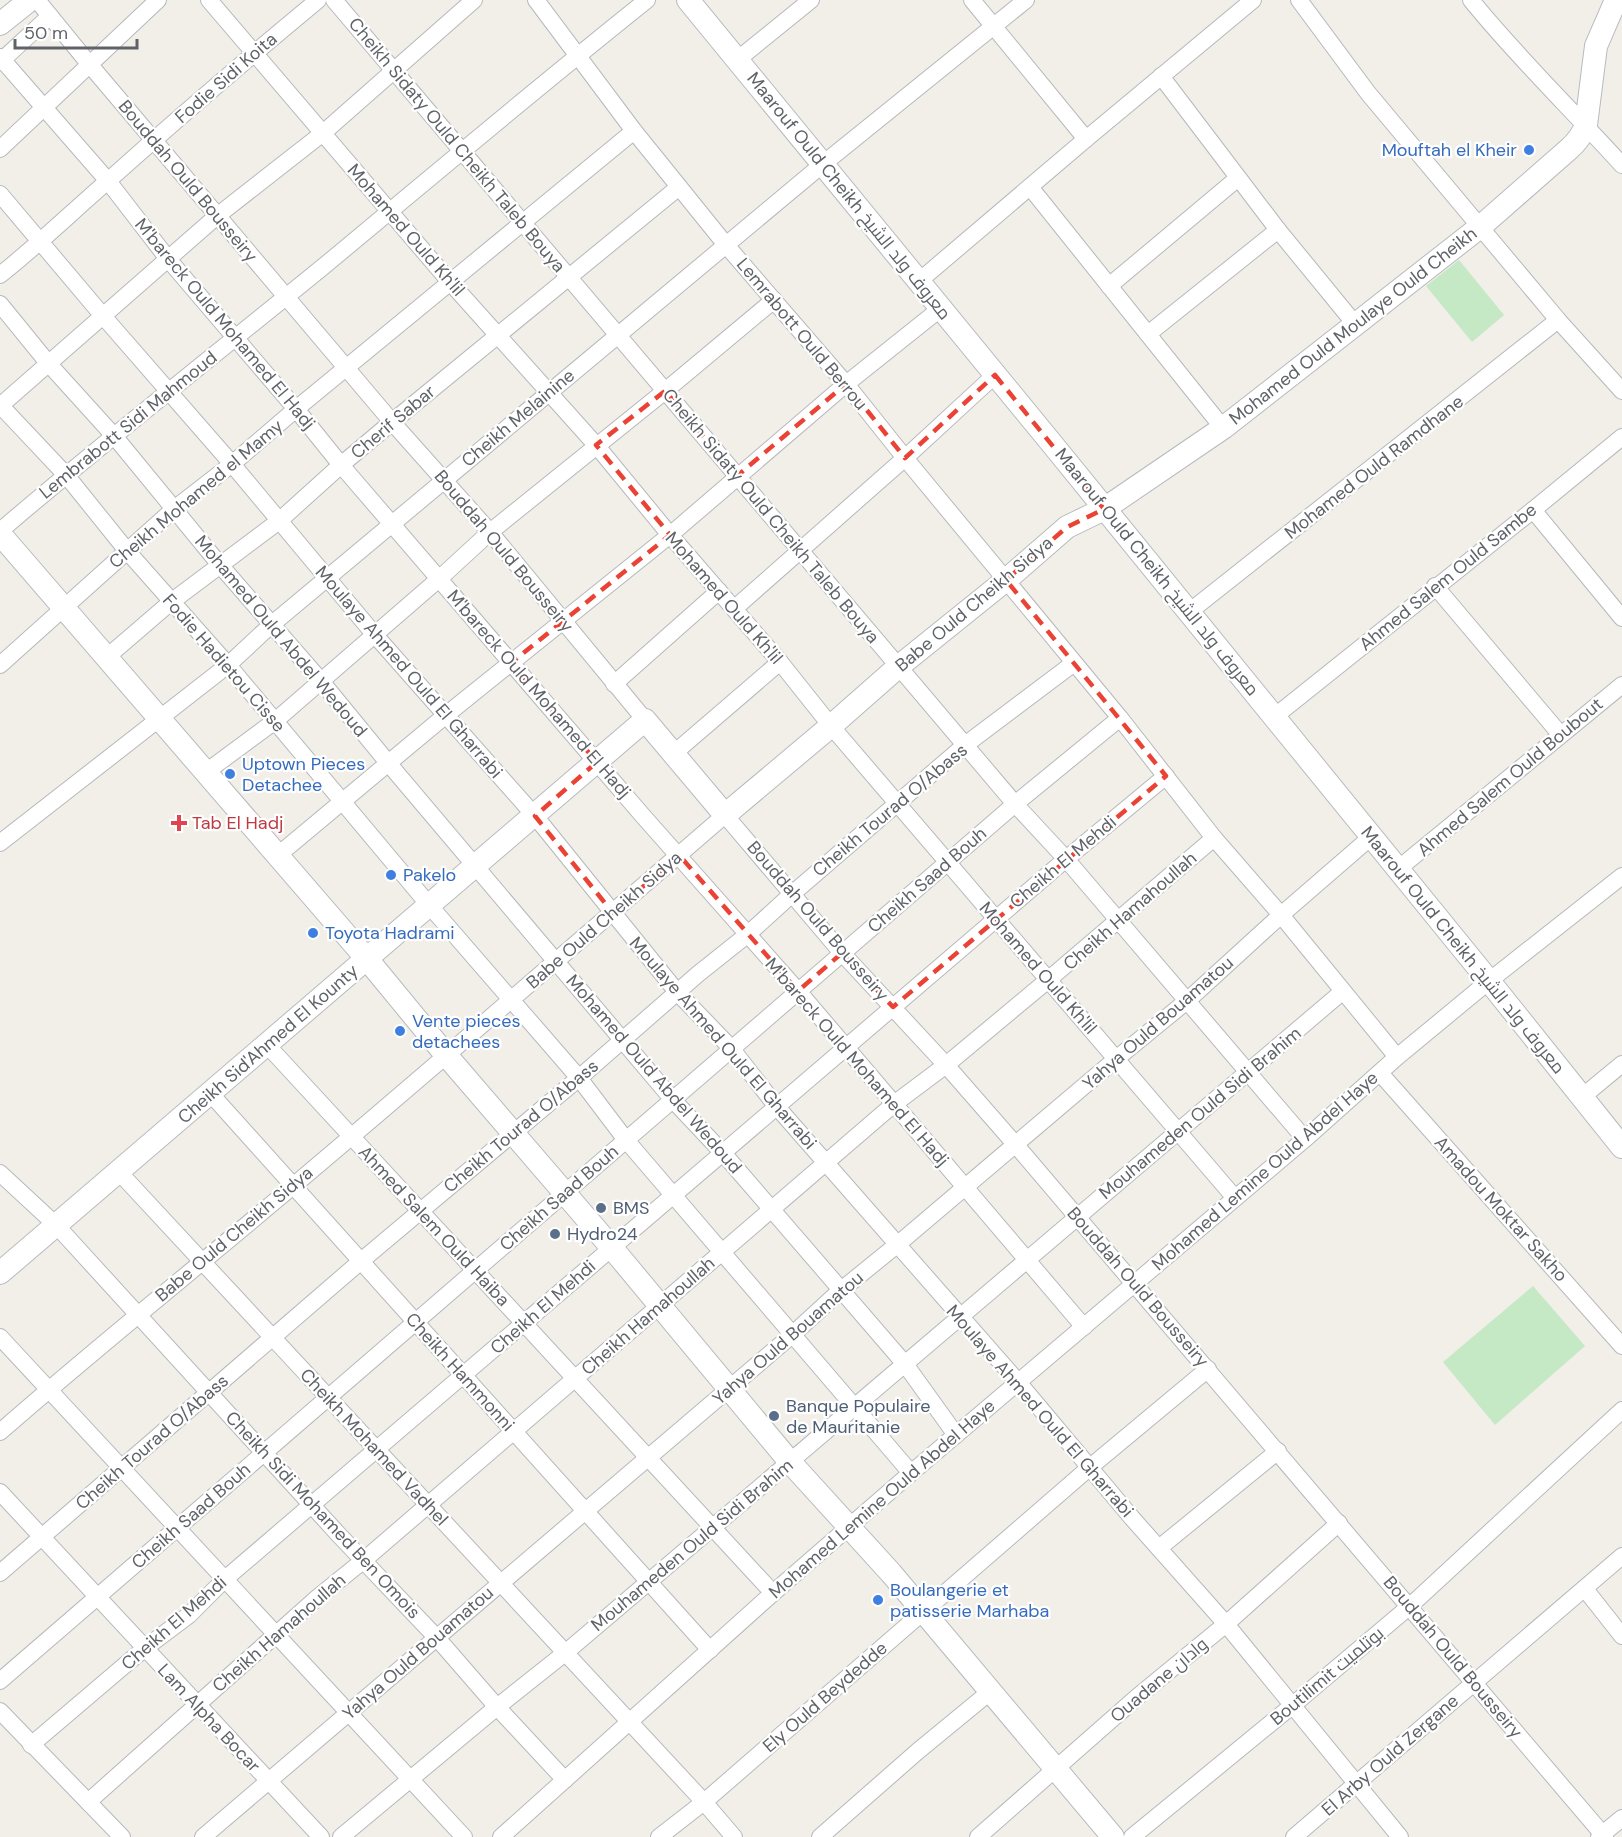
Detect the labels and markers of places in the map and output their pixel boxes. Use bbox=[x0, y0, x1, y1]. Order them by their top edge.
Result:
place label: Mouftah el Kheir bbox=[1382, 138, 1517, 162]
marker: Mouftah el Kheir bbox=[1522, 143, 1536, 157]
place label: Uptown Pieces Detachee bbox=[242, 752, 365, 797]
marker: Uptown Pieces Detachee bbox=[223, 767, 237, 781]
place label: Tab El Hadj bbox=[192, 811, 283, 835]
marker: Tab El Hadj bbox=[170, 814, 188, 832]
place label: Pakelo bbox=[403, 863, 456, 887]
marker: Pakelo bbox=[384, 868, 398, 882]
place label: Toyota Hadrami bbox=[325, 921, 455, 945]
marker: Toyota Hadrami bbox=[306, 926, 320, 940]
place label: Vente pieces detachees bbox=[412, 1009, 521, 1054]
marker: Vente pieces detachees bbox=[393, 1024, 407, 1038]
place label: BMS bbox=[613, 1196, 649, 1220]
marker: BMS bbox=[594, 1201, 608, 1215]
place label: Hydro24 bbox=[567, 1222, 638, 1246]
marker: Hydro24 bbox=[548, 1227, 562, 1241]
place label: Banque Populaire de Mauritanie bbox=[786, 1394, 930, 1439]
marker: Banque Populaire de Mauritanie bbox=[767, 1409, 781, 1423]
place label: Boulangerie et patisserie Marhaba bbox=[890, 1578, 1049, 1623]
marker: Boulangerie et patisserie Marhaba bbox=[871, 1593, 885, 1607]

